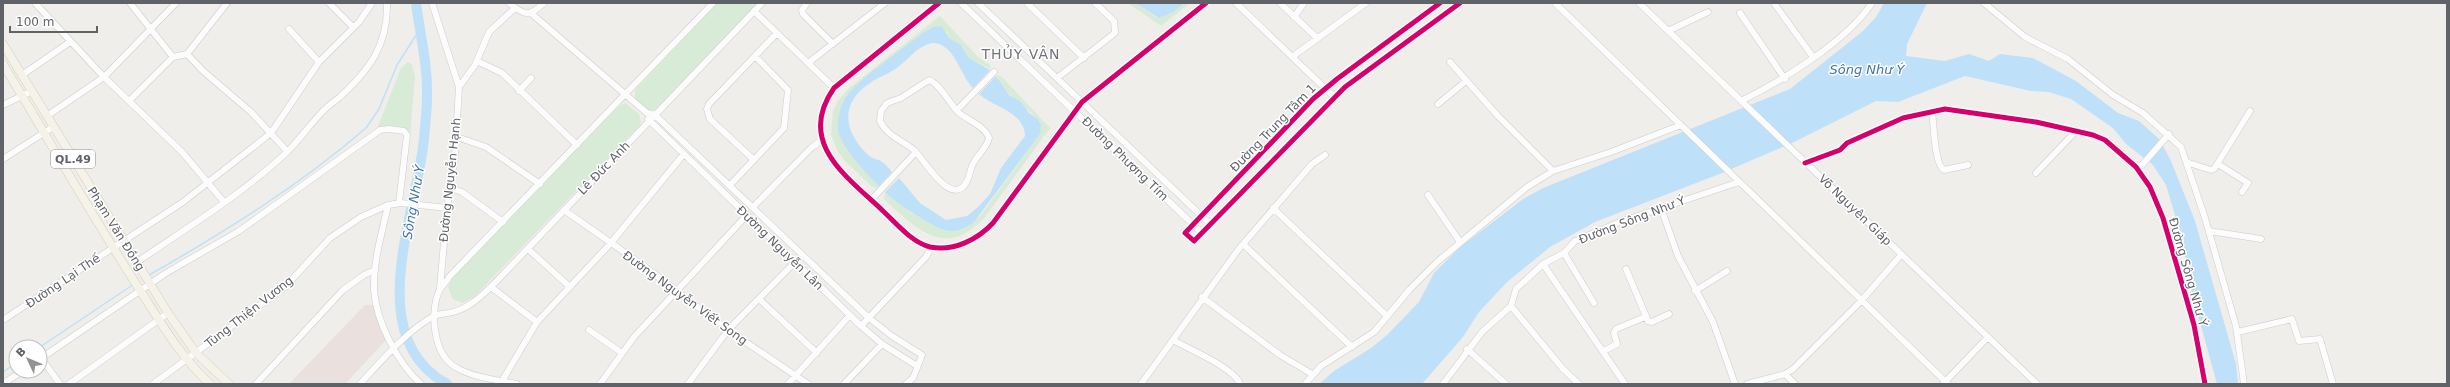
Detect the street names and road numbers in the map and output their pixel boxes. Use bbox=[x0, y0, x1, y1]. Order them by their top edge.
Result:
street label: Đường Trung Tâm 1 bbox=[1227, 81, 1319, 175]
street label: Đường Phượng Tím bbox=[1079, 114, 1171, 204]
street label: Đường Nguyễn Hạnh bbox=[437, 117, 463, 243]
street label: Lê Đức Anh bbox=[575, 139, 633, 197]
road number: QL.49 bbox=[51, 150, 95, 168]
street label: Võ Nguyên Giáp bbox=[1816, 172, 1894, 248]
street label: Phạm Văn Đồng bbox=[84, 184, 148, 274]
street label: Đường Sông Như Ý bbox=[1577, 192, 1688, 247]
street label: Đường Nguyễn Lân bbox=[734, 203, 826, 293]
street label: Đường Sông Như Ý bbox=[2166, 216, 2211, 329]
street label: Đường Nguyễn Viết Song bbox=[620, 248, 750, 348]
street label: Đường Lại Thế bbox=[23, 251, 103, 311]
street label: Tùng Thiện Vương bbox=[201, 273, 296, 351]

